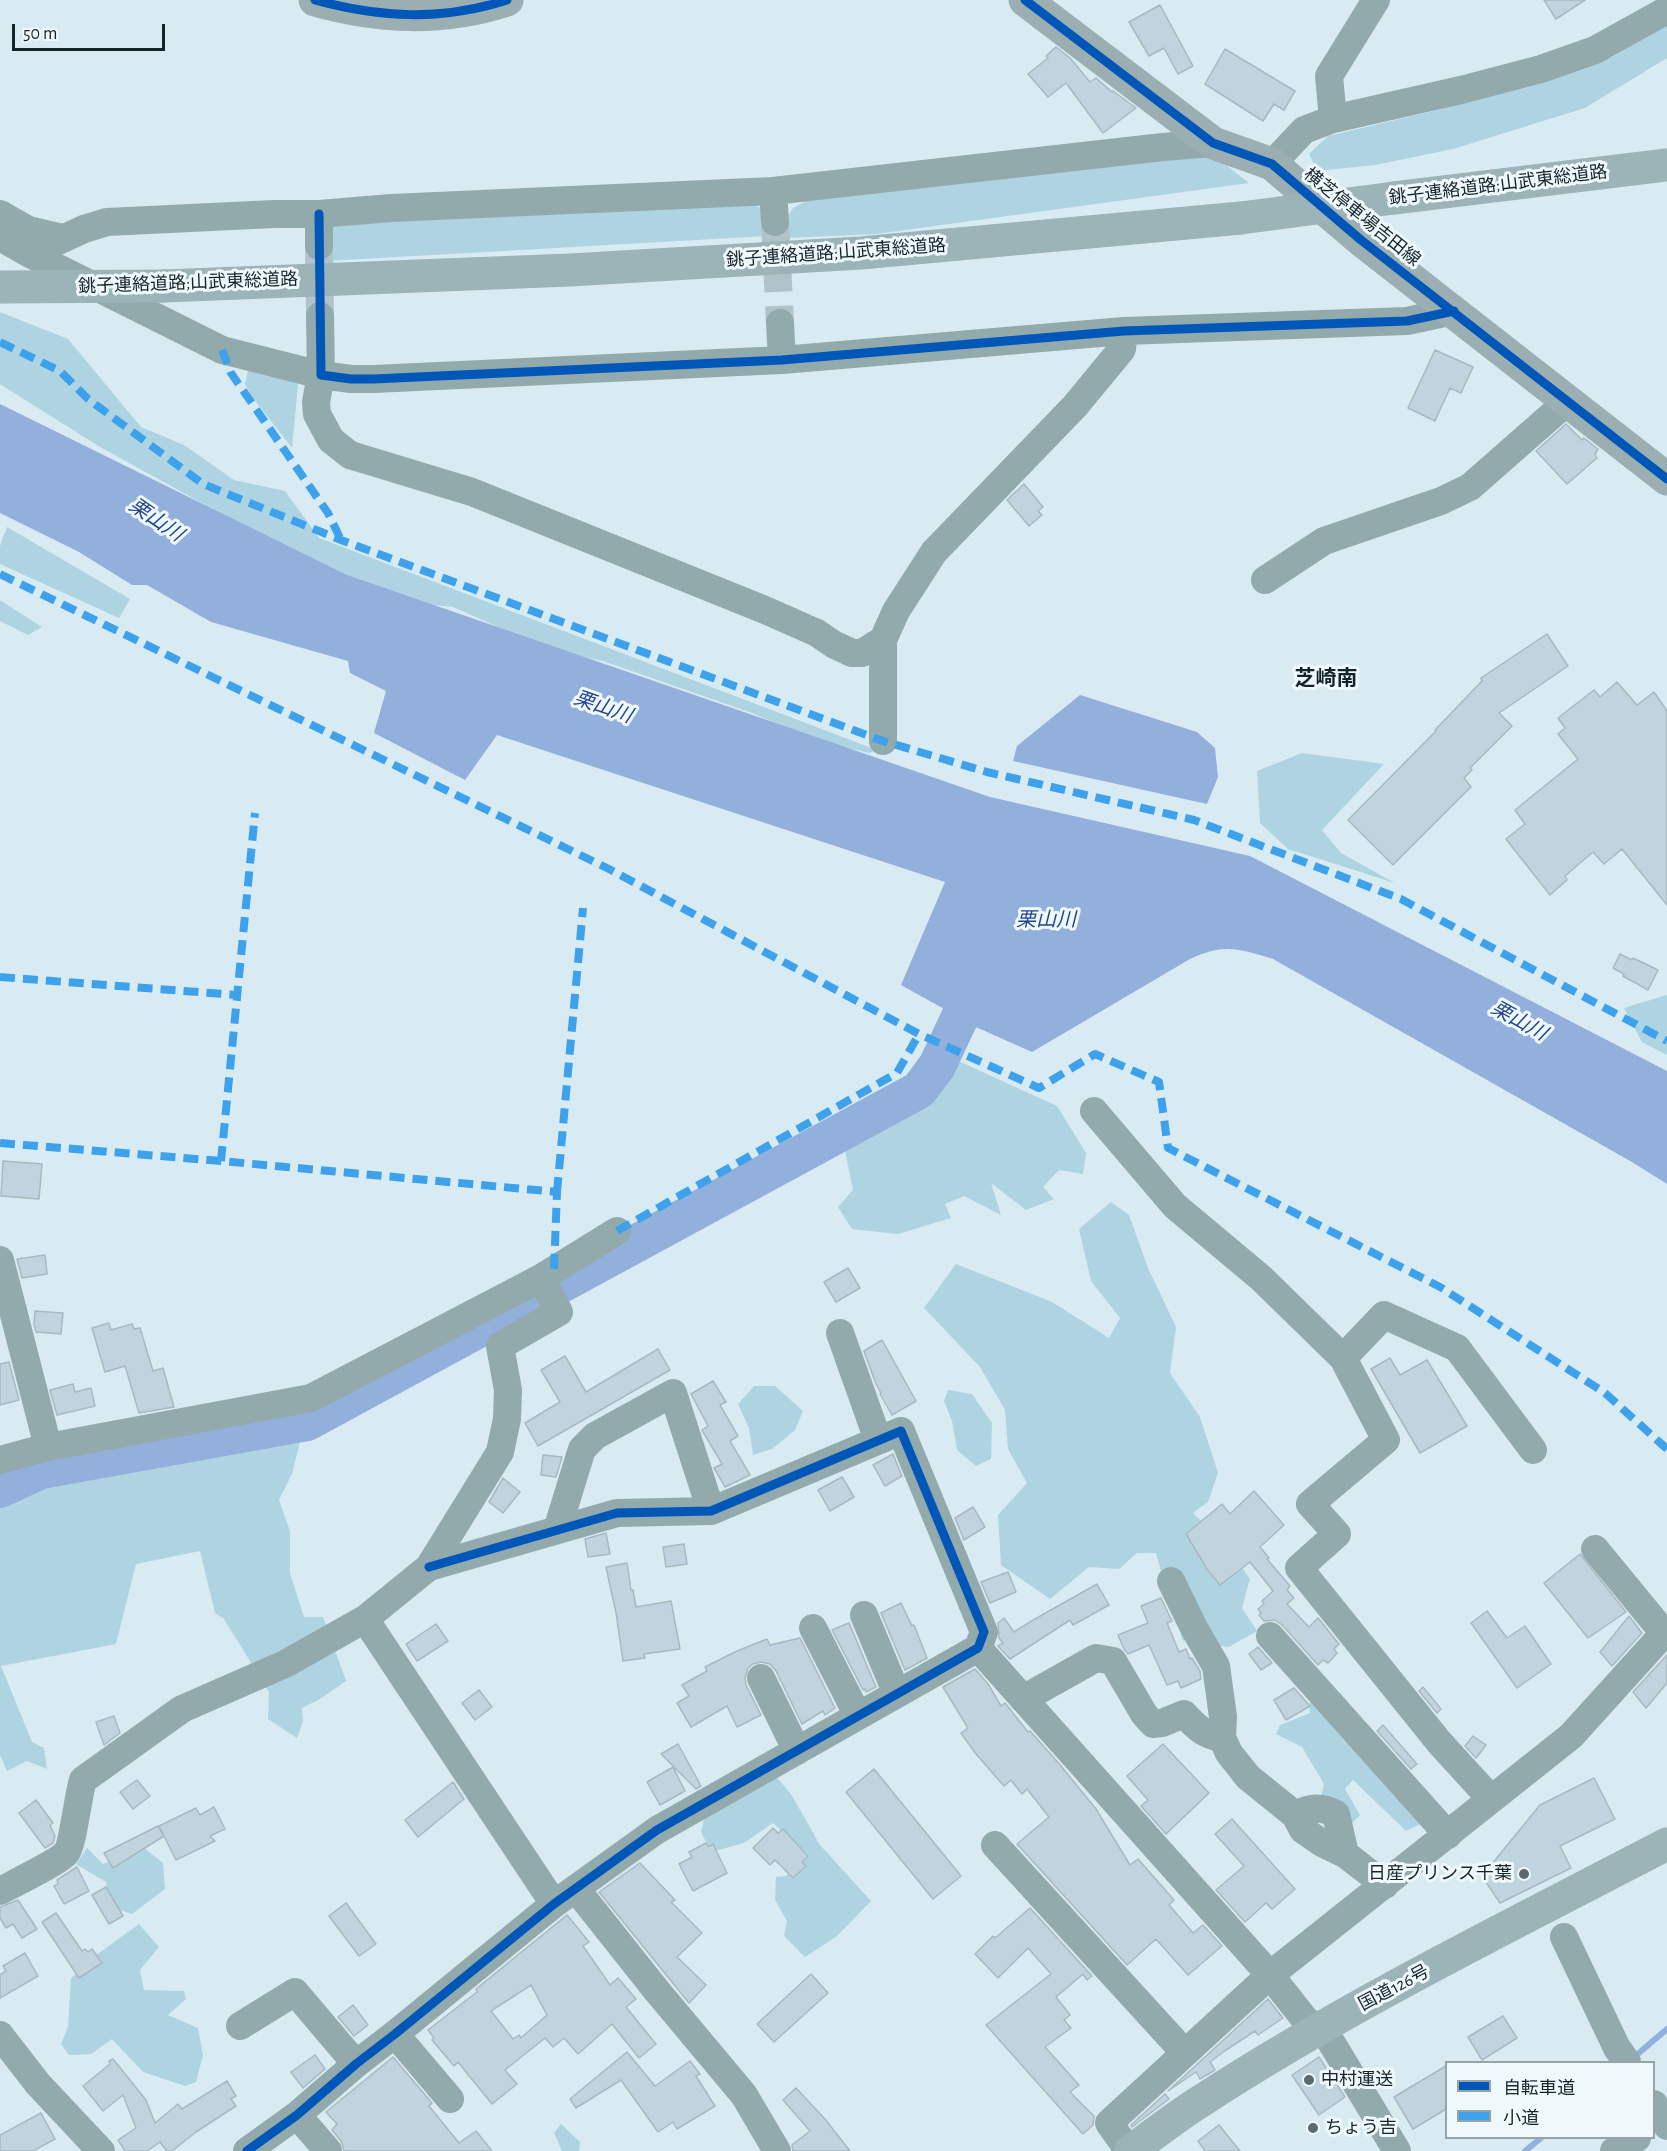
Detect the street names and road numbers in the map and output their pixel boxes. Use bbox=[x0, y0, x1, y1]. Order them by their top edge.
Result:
street label: 銚子連絡道路;山武東総道路 bbox=[1387, 161, 1609, 209]
street label: 横芝停車場吉田線 bbox=[1299, 163, 1425, 271]
street label: 銚子連絡道路;山武東総道路 bbox=[725, 235, 947, 271]
street label: 銚子連絡道路;山武東総道路 bbox=[78, 268, 298, 298]
street label: 国道126号 bbox=[1355, 1960, 1433, 2016]

